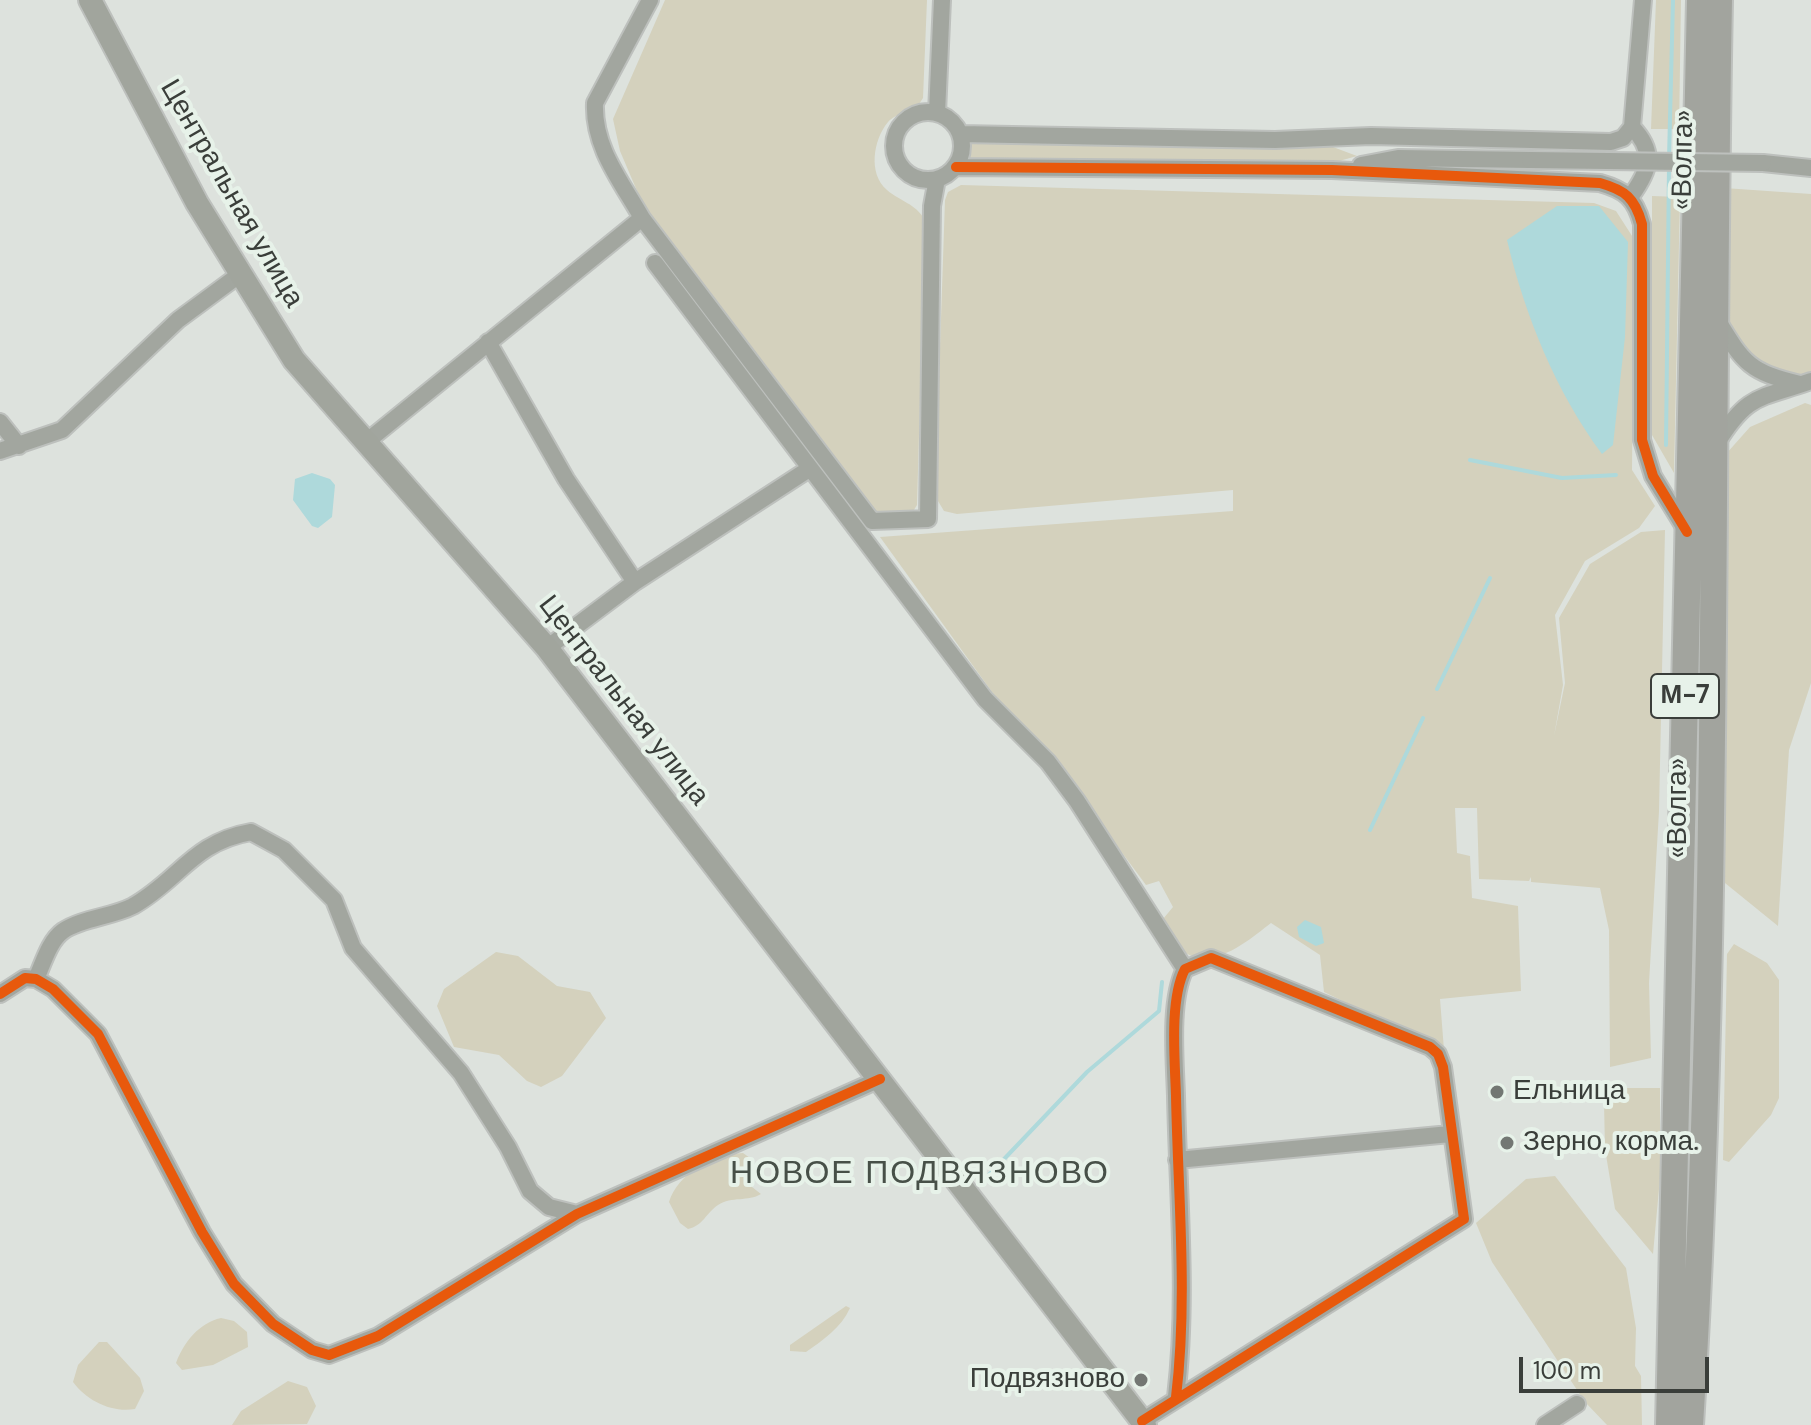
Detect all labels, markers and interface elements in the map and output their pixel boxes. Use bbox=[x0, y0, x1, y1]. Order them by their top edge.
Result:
street label: Центральная улица bbox=[152, 74, 310, 314]
street label: «Волга» bbox=[1666, 109, 1702, 211]
street label: Центральная улица bbox=[531, 589, 715, 813]
road number: М-7 bbox=[1651, 674, 1719, 718]
street label: «Волга» bbox=[1662, 758, 1696, 858]
place label: Ельница bbox=[1513, 1075, 1625, 1109]
marker: Ельница bbox=[1488, 1083, 1506, 1101]
place label: Зерно, корма. bbox=[1523, 1126, 1699, 1160]
marker: Зерно, корма. bbox=[1498, 1134, 1516, 1152]
district label: НОВОЕ ПОДВЯЗНОВО bbox=[730, 1156, 1110, 1194]
scale bar bbox=[1523, 1341, 1713, 1391]
text: 100 m bbox=[1533, 1355, 1601, 1386]
place label: Подвязново bbox=[970, 1363, 1125, 1397]
marker: Подвязново bbox=[1132, 1371, 1150, 1389]

